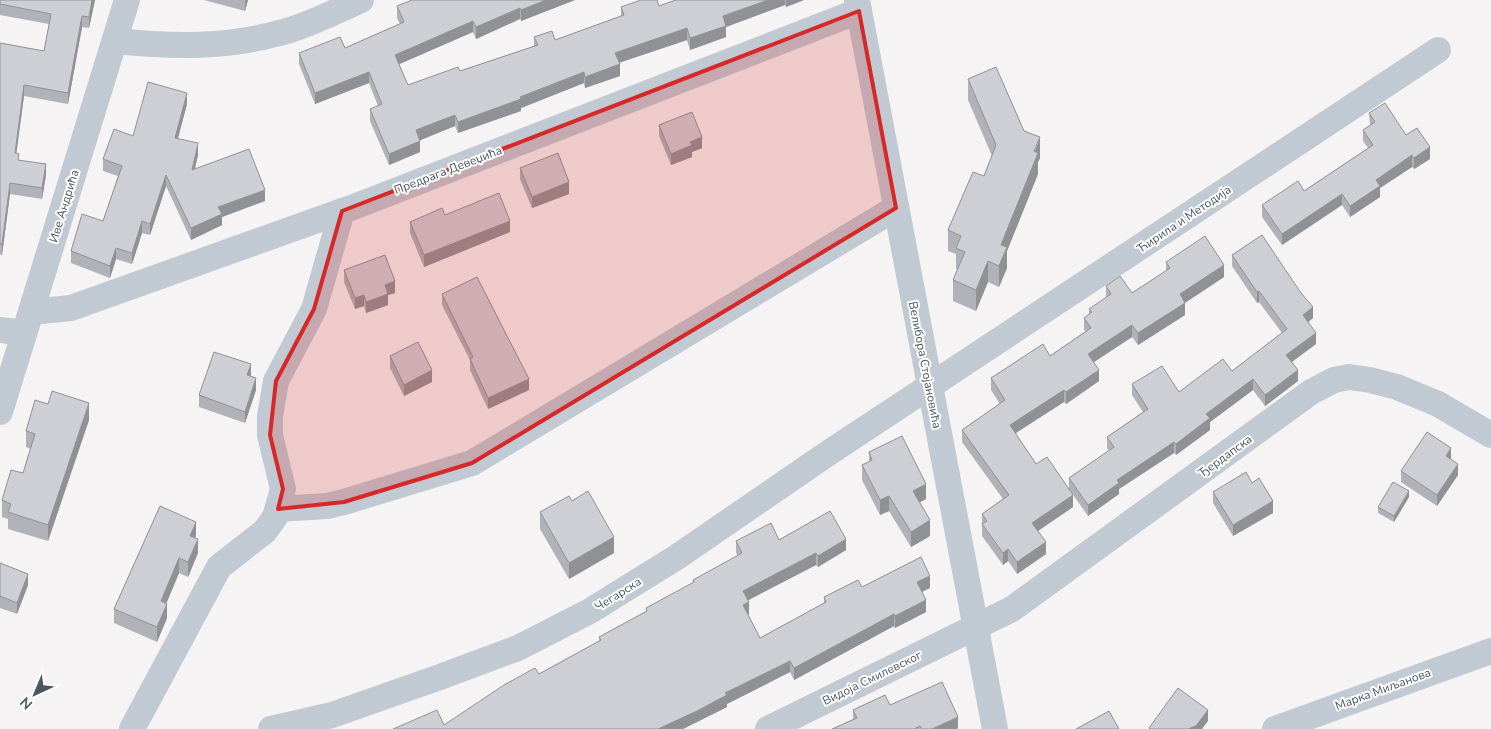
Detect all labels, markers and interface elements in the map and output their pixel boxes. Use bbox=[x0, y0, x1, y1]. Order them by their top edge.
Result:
street label: Предрага Девеџића bbox=[392, 142, 504, 198]
street label: Иве Андрића bbox=[45, 168, 83, 244]
street label: Ћирила и Методија bbox=[1134, 182, 1234, 256]
street label: Велибора Стојановића bbox=[905, 300, 945, 430]
street label: Ђердапска bbox=[1195, 431, 1255, 481]
street label: Чегарска bbox=[592, 573, 644, 615]
street label: Видоја Смилевског bbox=[820, 647, 925, 709]
street label: Марка Миљанова bbox=[1333, 664, 1433, 714]
north arrow bbox=[10, 669, 60, 719]
text: N bbox=[16, 693, 37, 713]

